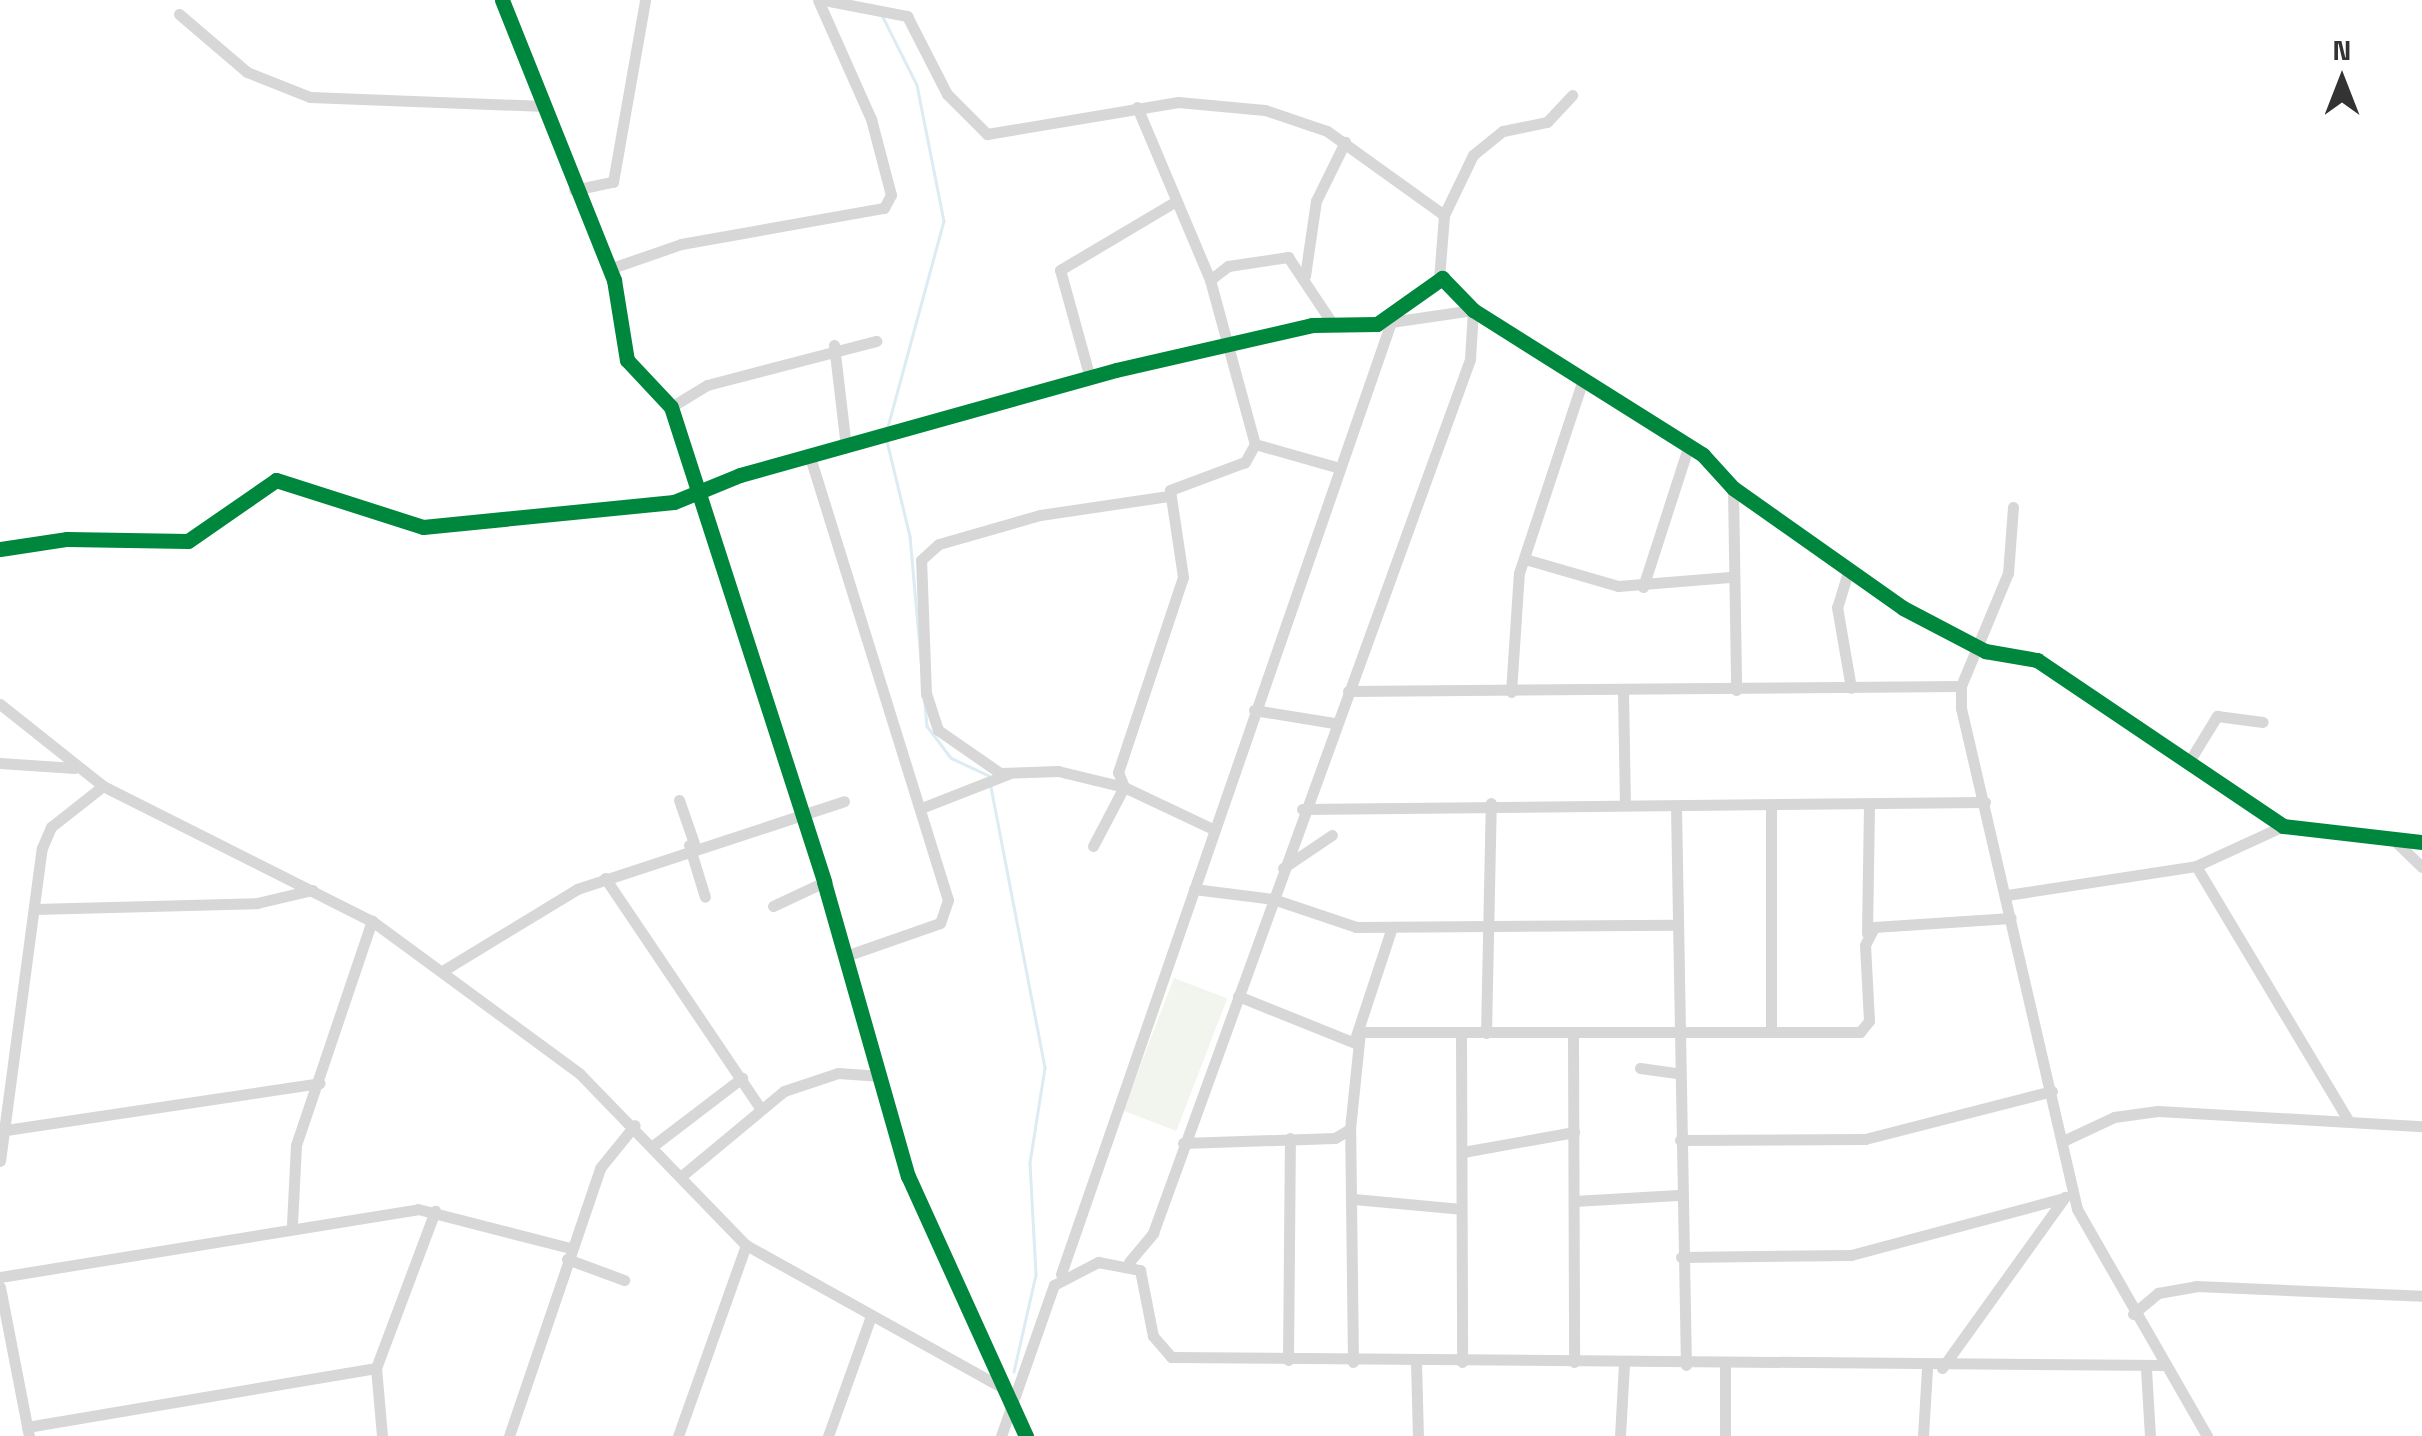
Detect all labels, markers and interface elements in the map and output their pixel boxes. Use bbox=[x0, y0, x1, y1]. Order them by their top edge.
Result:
north arrow bbox=[2292, 30, 2392, 130]
text: N bbox=[2333, 32, 2351, 68]

